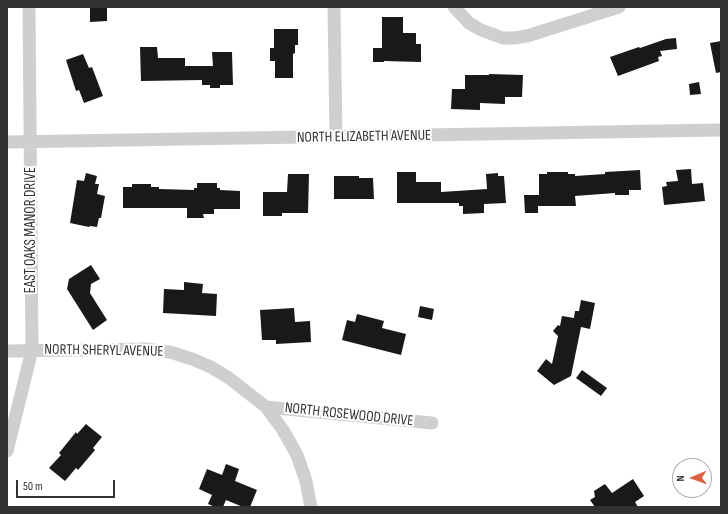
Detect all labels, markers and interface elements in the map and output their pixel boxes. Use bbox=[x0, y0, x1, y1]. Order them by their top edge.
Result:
street label: NORTH ELIZABETH AVENUE bbox=[297, 127, 431, 147]
street label: EAST OAKS MANOR DRIVE bbox=[22, 167, 40, 293]
street label: NORTH SHERYL AVENUE bbox=[44, 341, 164, 361]
street label: NORTH ROSEWOOD DRIVE bbox=[284, 399, 414, 431]
north arrow bbox=[672, 458, 712, 498]
scale bar bbox=[18, 472, 117, 498]
text: N bbox=[674, 475, 687, 482]
text: 50 m bbox=[23, 479, 43, 494]

